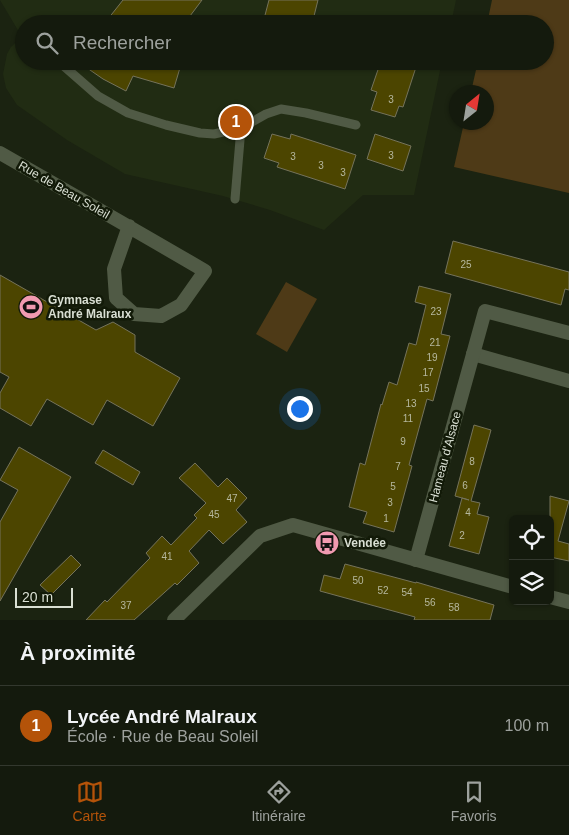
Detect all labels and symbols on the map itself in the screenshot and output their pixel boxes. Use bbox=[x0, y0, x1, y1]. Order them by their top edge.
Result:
north arrow bbox=[449, 85, 494, 130]
house number: 3 bbox=[388, 94, 394, 105]
pin: 1 bbox=[220, 103, 252, 141]
house number: 3 bbox=[388, 150, 394, 161]
house number: 3 bbox=[290, 151, 296, 162]
street label: Rue de Beau Soleil bbox=[16, 158, 112, 222]
house number: 3 bbox=[318, 160, 324, 171]
house number: 3 bbox=[340, 167, 346, 178]
house number: 25 bbox=[460, 259, 472, 270]
place label: Gymnase André Malraux bbox=[48, 293, 132, 321]
sports icon: Gymnase André Malraux bbox=[18, 294, 44, 320]
house number: 23 bbox=[430, 306, 442, 317]
house number: 21 bbox=[429, 337, 441, 348]
house number: 19 bbox=[426, 352, 438, 363]
house number: 17 bbox=[422, 367, 434, 378]
house number: 15 bbox=[418, 383, 430, 394]
your location bbox=[287, 396, 313, 422]
house number: 13 bbox=[405, 398, 417, 409]
street label: Hameau d'Alsace bbox=[426, 410, 464, 504]
house number: 11 bbox=[403, 413, 414, 424]
house number: 9 bbox=[400, 436, 406, 447]
house number: 8 bbox=[469, 456, 475, 467]
house number: 7 bbox=[395, 461, 401, 472]
house number: 6 bbox=[462, 480, 468, 491]
house number: 5 bbox=[390, 481, 396, 492]
house number: 47 bbox=[226, 493, 238, 504]
house number: 3 bbox=[387, 497, 393, 508]
house number: 4 bbox=[465, 507, 471, 518]
house number: 45 bbox=[208, 509, 220, 520]
house number: 1 bbox=[383, 513, 389, 524]
bus stop icon: Vendée bbox=[314, 530, 340, 556]
house number: 2 bbox=[459, 530, 465, 541]
place label: Vendée bbox=[344, 536, 386, 550]
house number: 41 bbox=[161, 551, 173, 562]
house number: 50 bbox=[352, 575, 364, 586]
scale bar bbox=[15, 585, 72, 608]
house number: 52 bbox=[377, 585, 389, 596]
house number: 54 bbox=[401, 587, 413, 598]
house number: 56 bbox=[424, 597, 436, 608]
house number: 37 bbox=[120, 600, 132, 611]
house number: 58 bbox=[448, 602, 460, 613]

